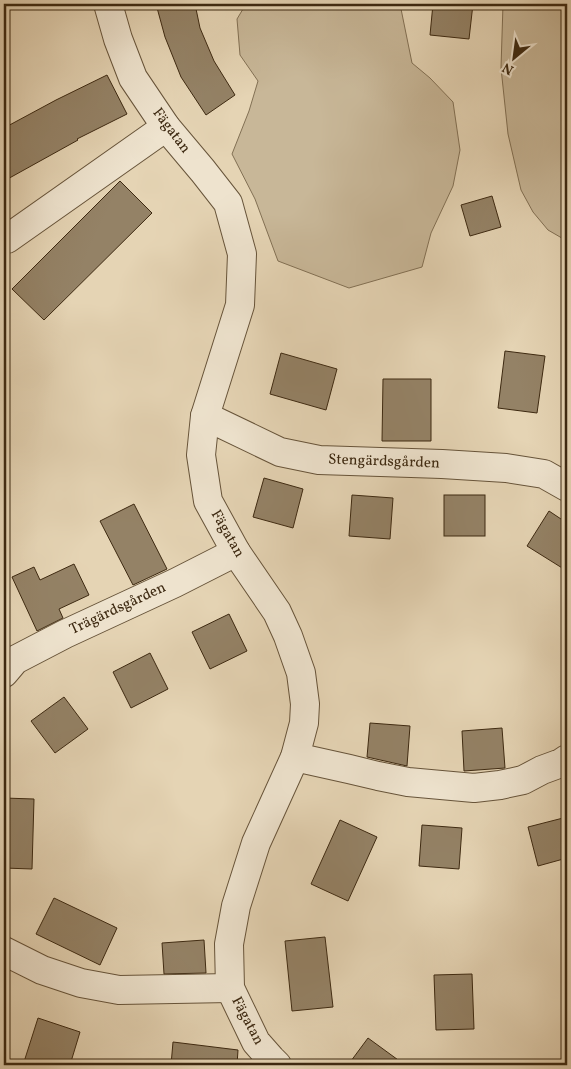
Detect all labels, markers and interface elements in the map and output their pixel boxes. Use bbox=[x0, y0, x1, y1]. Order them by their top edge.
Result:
north arrow bbox=[488, 32, 538, 82]
text: N bbox=[499, 57, 517, 79]
street label: Fägatan bbox=[147, 104, 195, 158]
street label: Stengärdsgården bbox=[328, 450, 440, 474]
street label: Fägatan bbox=[205, 506, 249, 562]
street label: Trägärdsgården bbox=[66, 577, 170, 641]
street label: Fägatan bbox=[226, 993, 269, 1049]

